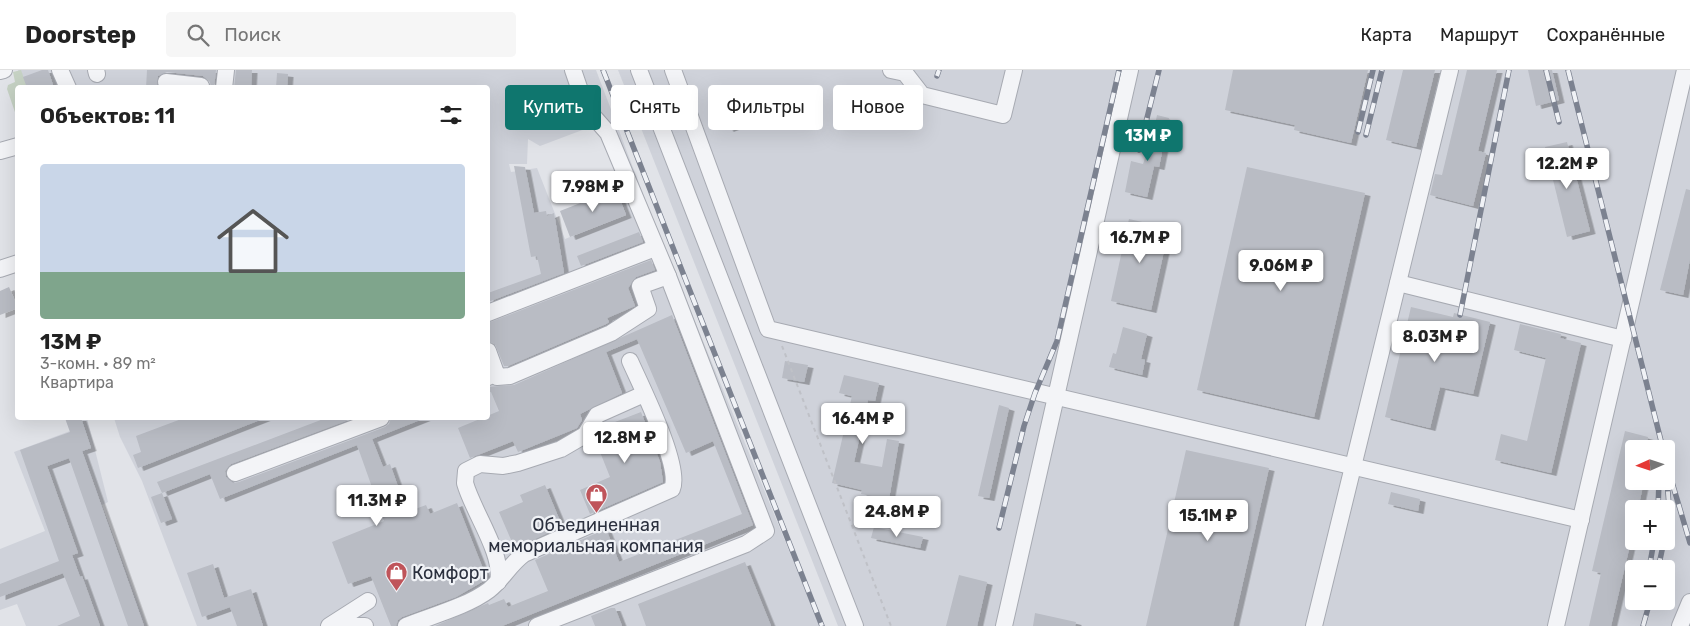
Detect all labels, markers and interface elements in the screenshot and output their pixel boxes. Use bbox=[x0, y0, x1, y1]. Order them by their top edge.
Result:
search box bbox=[166, 12, 516, 57]
text: Doorstep bbox=[25, 21, 136, 49]
icon: search bbox=[184, 21, 212, 49]
text: Поиск bbox=[224, 23, 281, 46]
text: Карта bbox=[1361, 24, 1412, 46]
text: Маршрут bbox=[1440, 24, 1519, 46]
text: Сохранённые bbox=[1547, 24, 1665, 46]
chip: Купить bbox=[505, 85, 601, 130]
chip: Снять bbox=[611, 85, 698, 130]
chip: Фильтры bbox=[708, 85, 823, 130]
chip: Новое bbox=[833, 85, 923, 130]
icon: filters bbox=[437, 101, 465, 129]
text: Объектов: 11 bbox=[40, 103, 175, 128]
pin: 13M ₽ bbox=[1113, 119, 1183, 162]
text: 13M ₽ bbox=[1125, 126, 1171, 145]
pin: 12.2M ₽ bbox=[1521, 148, 1613, 190]
text: 12.2M ₽ bbox=[1536, 154, 1598, 173]
pin: 7.98M ₽ bbox=[547, 170, 639, 213]
text: 7.98M ₽ bbox=[562, 177, 624, 196]
icon: home bbox=[208, 196, 298, 286]
pin: 16.7M ₽ bbox=[1094, 222, 1186, 264]
text: 16.7M ₽ bbox=[1110, 228, 1170, 247]
pin: 9.06M ₽ bbox=[1235, 250, 1327, 292]
text: 9.06M ₽ bbox=[1249, 256, 1313, 275]
pin: 8.03M ₽ bbox=[1389, 320, 1481, 363]
text: 8.03M ₽ bbox=[1403, 327, 1467, 346]
text: 13M ₽ bbox=[40, 329, 101, 354]
text: 3-комн. · 89 m² bbox=[40, 354, 156, 373]
text: Квартира bbox=[40, 373, 114, 392]
pin: 16.4M ₽ bbox=[817, 402, 909, 445]
text: 16.4M ₽ bbox=[832, 409, 894, 428]
pin: 12.8M ₽ bbox=[579, 422, 671, 464]
text: 12.8M ₽ bbox=[594, 428, 656, 447]
north arrow bbox=[1625, 440, 1675, 490]
map controls bbox=[1625, 440, 1675, 610]
shop icon: Объединенная мемориальная компания bbox=[584, 483, 608, 514]
pin: 11.3M ₽ bbox=[331, 484, 423, 527]
text: 11.3M ₽ bbox=[347, 491, 407, 510]
pin: 24.8M ₽ bbox=[851, 496, 943, 538]
pin: 15.1M ₽ bbox=[1162, 500, 1254, 542]
button: + bbox=[1625, 500, 1675, 550]
text: 24.8M ₽ bbox=[865, 502, 929, 521]
text: 15.1M ₽ bbox=[1179, 506, 1237, 525]
place label: Объединенная мемориальная компания bbox=[488, 514, 704, 557]
button: − bbox=[1625, 560, 1675, 610]
shop icon: Комфорт bbox=[384, 561, 408, 592]
place label: Комфорт bbox=[412, 562, 489, 584]

